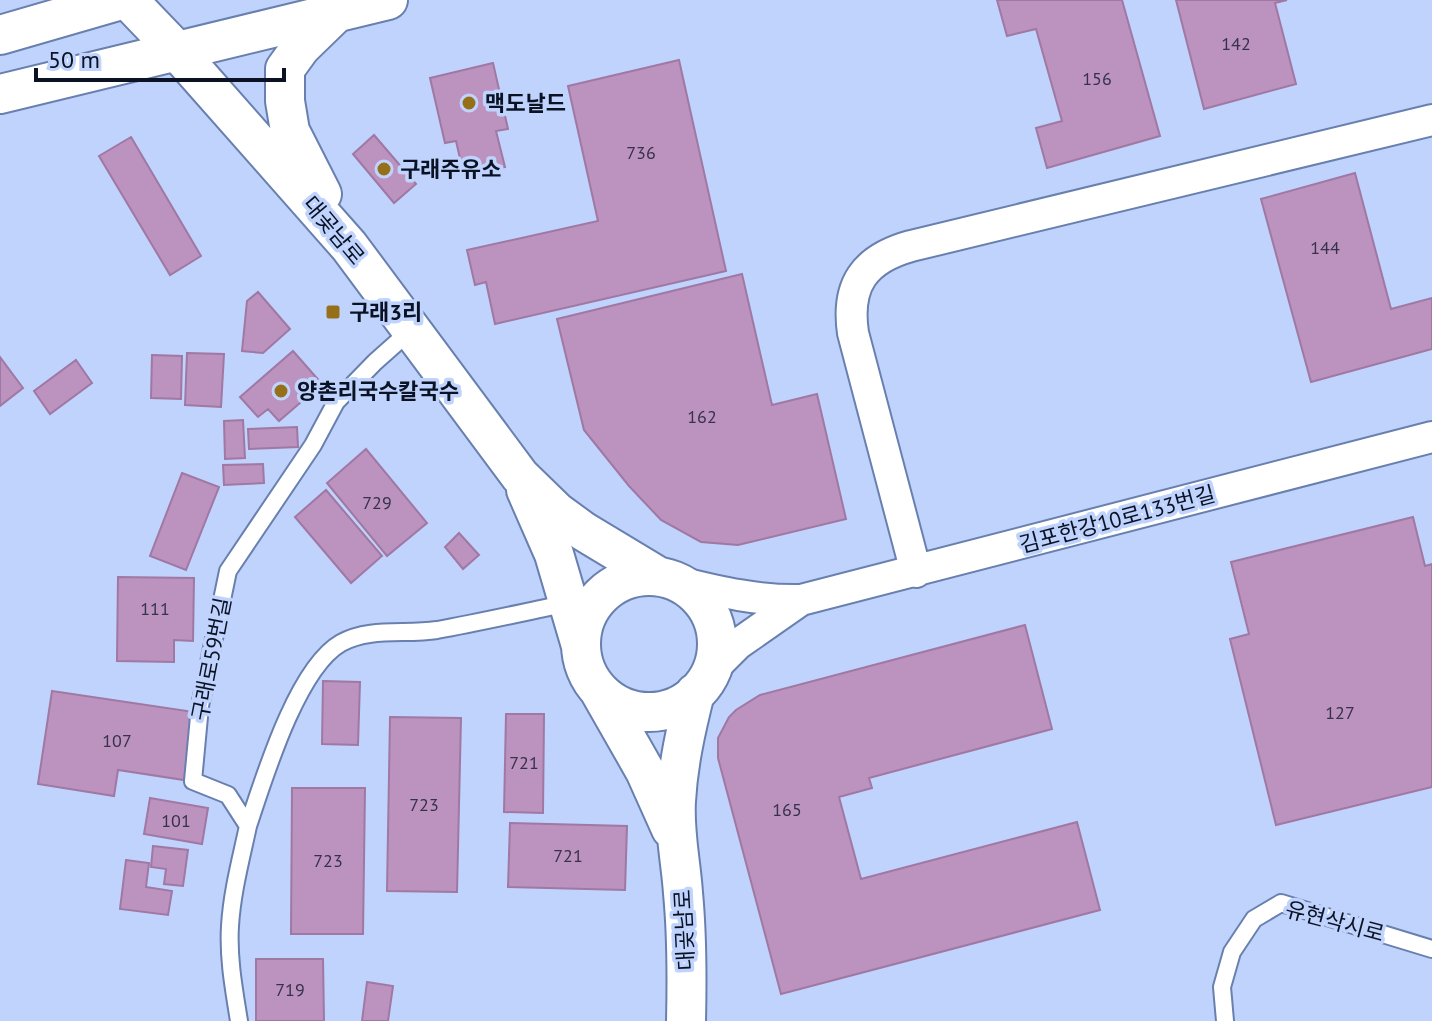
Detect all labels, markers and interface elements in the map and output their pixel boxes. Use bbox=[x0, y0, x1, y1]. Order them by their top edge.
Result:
scale bar bbox=[36, 32, 284, 82]
house number: 142 bbox=[1221, 32, 1251, 55]
text: 50 m bbox=[48, 44, 100, 75]
house number: 156 bbox=[1082, 67, 1112, 90]
place label: 맥도날드 bbox=[485, 89, 566, 117]
marker: 맥도날드 bbox=[460, 94, 478, 112]
house number: 736 bbox=[626, 141, 656, 164]
place label: 구래주유소 bbox=[400, 155, 501, 183]
marker: 구래주유소 bbox=[375, 160, 393, 178]
street label: 대곶남로 bbox=[297, 190, 371, 270]
house number: 144 bbox=[1310, 236, 1340, 259]
place label: 구래3리 bbox=[349, 298, 422, 326]
marker: 구래3리 bbox=[324, 303, 342, 321]
place label: 양촌리국수칼국수 bbox=[297, 377, 459, 405]
marker: 양촌리국수칼국수 bbox=[272, 382, 290, 400]
house number: 162 bbox=[687, 405, 717, 428]
street label: 김포한강10로133번길 bbox=[1016, 479, 1218, 559]
house number: 729 bbox=[362, 491, 392, 514]
street label: 구래로59번길 bbox=[185, 595, 237, 723]
house number: 111 bbox=[140, 597, 170, 620]
house number: 127 bbox=[1325, 701, 1355, 724]
house number: 107 bbox=[102, 729, 132, 752]
house number: 721 bbox=[509, 751, 539, 774]
house number: 723 bbox=[409, 793, 439, 816]
house number: 165 bbox=[772, 798, 802, 821]
house number: 101 bbox=[161, 809, 191, 832]
house number: 721 bbox=[553, 844, 583, 867]
house number: 723 bbox=[313, 849, 343, 872]
street label: 대곶남로 bbox=[668, 889, 700, 971]
street label: 유현삭시로 bbox=[1282, 894, 1388, 948]
house number: 719 bbox=[275, 978, 305, 1001]

